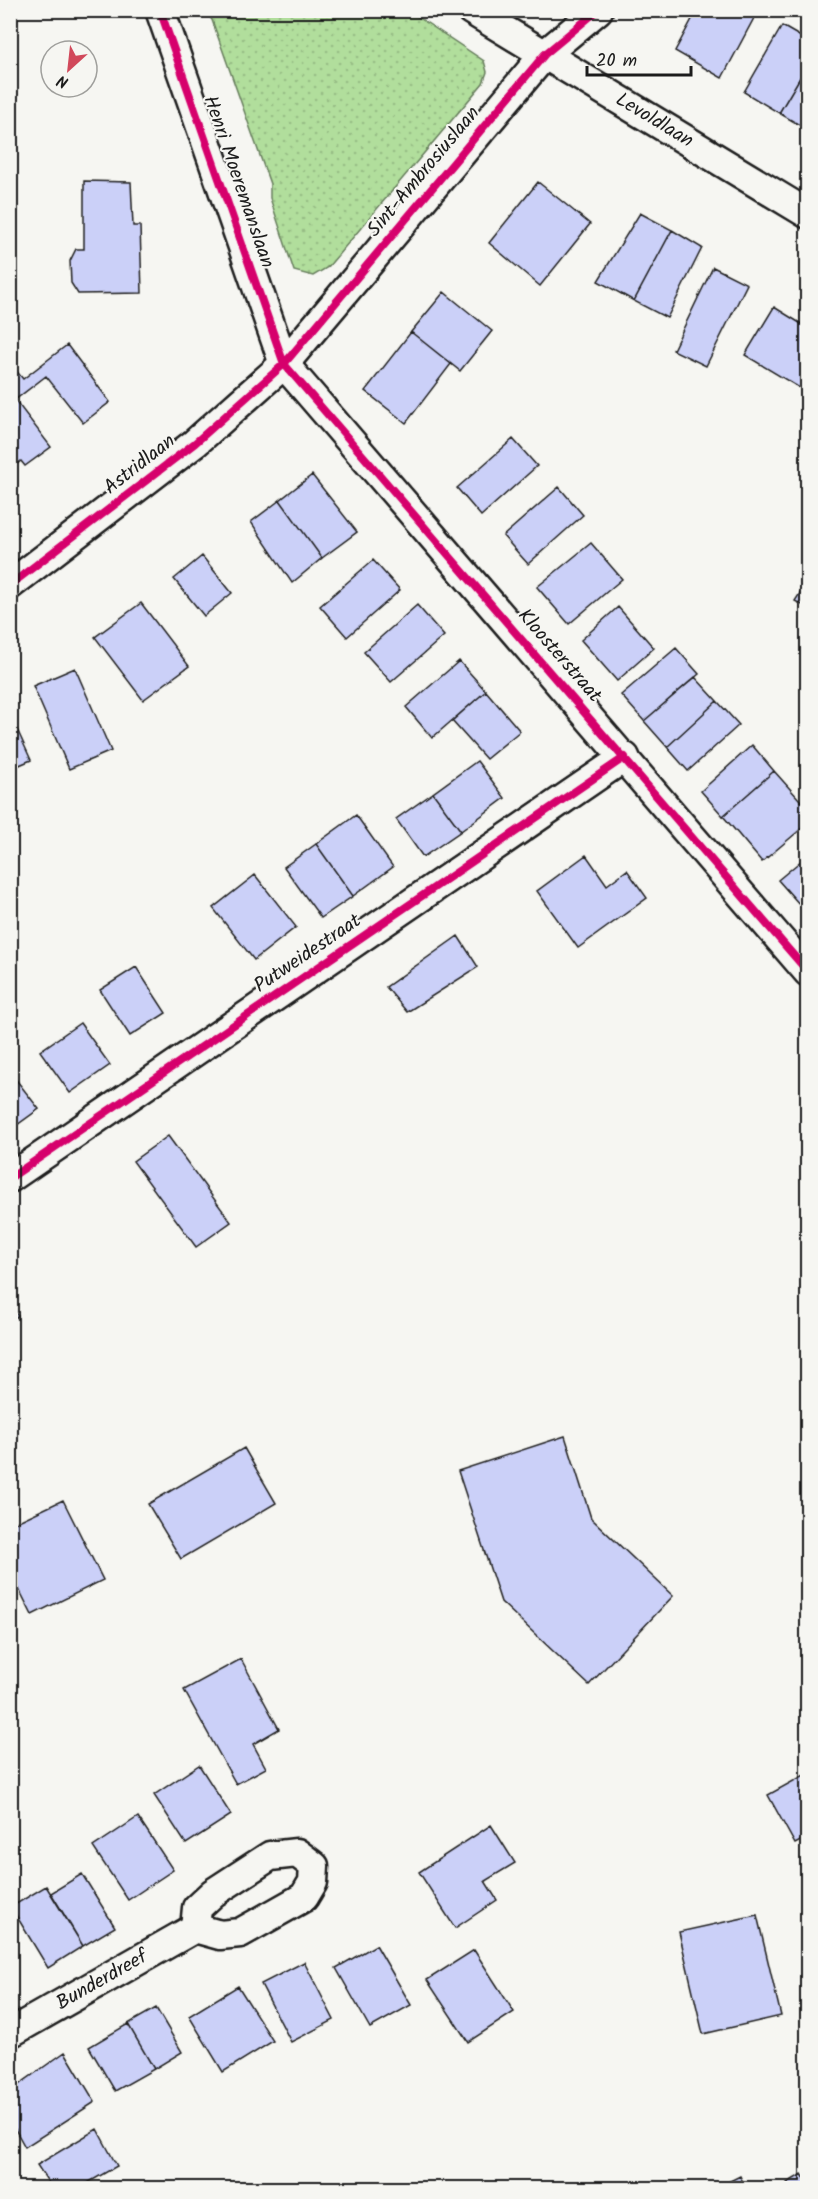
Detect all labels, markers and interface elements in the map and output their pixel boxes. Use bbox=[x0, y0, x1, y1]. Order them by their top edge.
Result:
north arrow bbox=[39, 39, 99, 99]
scale bar bbox=[587, 39, 690, 77]
text: 20 m bbox=[596, 47, 637, 76]
text: N bbox=[53, 68, 73, 94]
street label: Levoldlaan bbox=[609, 85, 699, 157]
street label: Henri Moeremanslaan bbox=[193, 91, 283, 273]
street label: Sint-Ambrosiuslaan bbox=[359, 99, 489, 245]
street label: Astridlaan bbox=[97, 427, 183, 503]
street label: Kloosterstraat bbox=[509, 602, 609, 711]
street label: Putweidestraat bbox=[248, 906, 368, 1002]
street label: Bunderdreef bbox=[50, 1941, 156, 2019]

